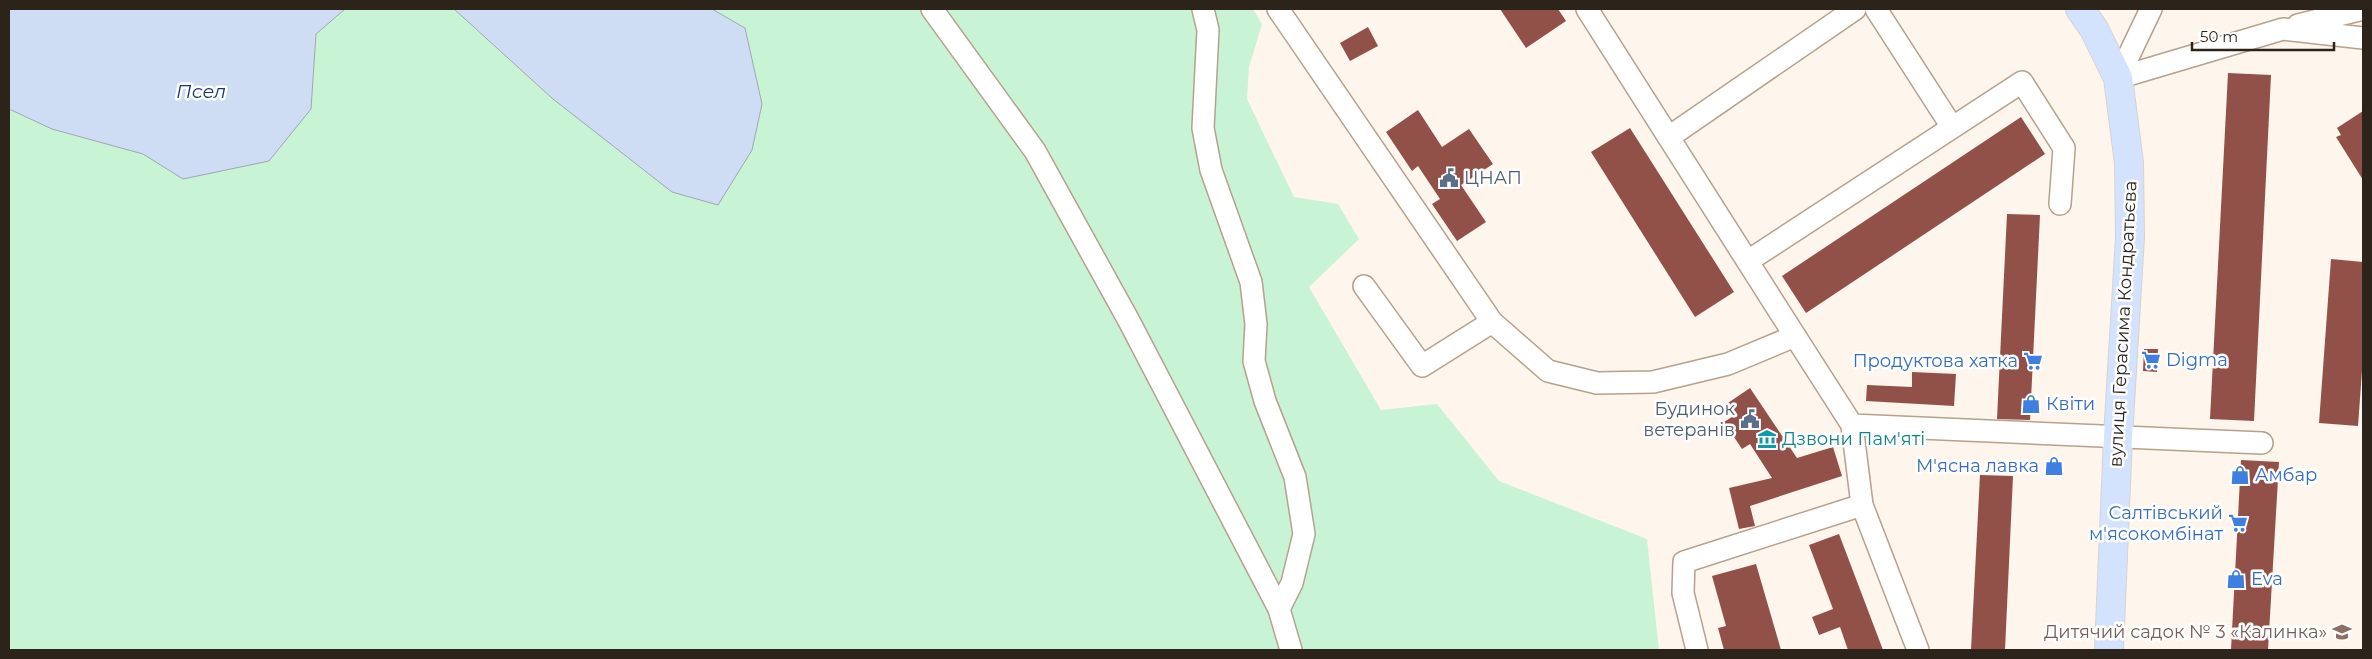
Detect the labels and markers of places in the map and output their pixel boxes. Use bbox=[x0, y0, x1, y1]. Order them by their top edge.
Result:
public building icon: ЦНАП bbox=[1438, 167, 1460, 189]
place label: ЦНАП bbox=[1464, 167, 1522, 189]
supermarket icon: Digma bbox=[2140, 349, 2162, 371]
place label: Digma bbox=[2166, 349, 2228, 371]
place label: Продуктова хатка bbox=[1853, 350, 2018, 372]
supermarket icon: Продуктова хатка bbox=[2022, 350, 2044, 372]
shop icon: Квіти bbox=[2020, 393, 2042, 415]
place label: Квіти bbox=[2046, 393, 2095, 415]
place label: Будинок ветеранів bbox=[1643, 398, 1736, 441]
public building icon: Будинок ветеранів bbox=[1739, 408, 1761, 430]
museum icon: Дзвони Пам'яті bbox=[1756, 428, 1778, 450]
place label: Дзвони Пам'яті bbox=[1782, 428, 1925, 450]
place label: М'ясна лавка bbox=[1916, 455, 2039, 477]
shop icon: М'ясна лавка bbox=[2043, 455, 2065, 477]
shop icon: Амбар bbox=[2229, 464, 2251, 486]
place label: Амбар bbox=[2255, 464, 2317, 486]
place label: Салтівський м'ясокомбінат bbox=[2089, 502, 2223, 545]
supermarket icon: Салтівський м'ясокомбінат bbox=[2227, 512, 2249, 534]
shop icon: Eva bbox=[2225, 568, 2247, 590]
place label: Eva bbox=[2251, 568, 2283, 590]
place label: Дитячий садок № 3 «Калинка» bbox=[2044, 621, 2327, 643]
school or university icon: Дитячий садок № 3 «Калинка» bbox=[2331, 621, 2353, 643]

